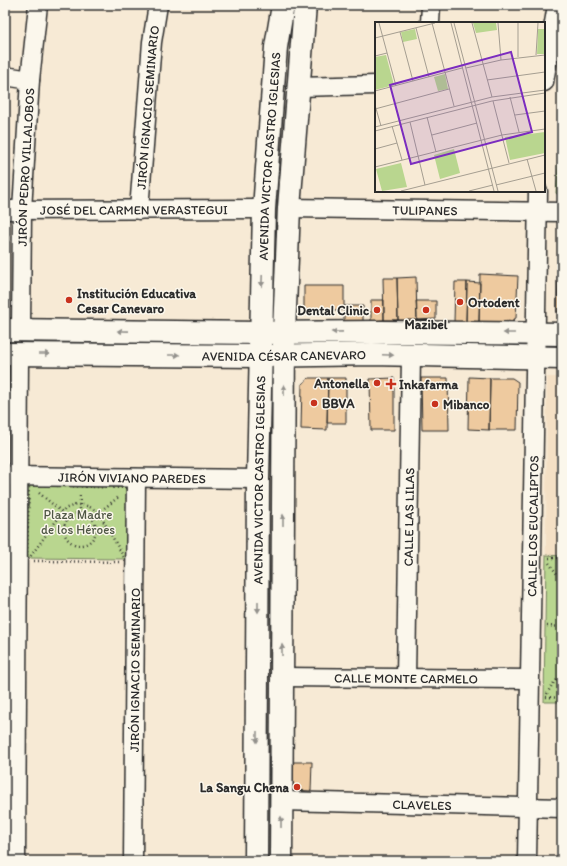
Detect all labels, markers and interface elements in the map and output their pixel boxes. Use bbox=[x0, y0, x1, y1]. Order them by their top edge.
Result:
inset map bbox=[375, 22, 545, 192]
street label: JIRÓN IGNACIO SEMINARIO bbox=[134, 24, 163, 190]
street label: AVENIDA VICTOR CASTRO IGLESIAS bbox=[256, 52, 284, 261]
street label: JIRÓN PEDRO VILLALOBOS bbox=[15, 87, 37, 246]
street label: JOSÉ DEL CARMEN VERASTEGUI bbox=[40, 202, 228, 218]
street label: TULIPANES bbox=[392, 203, 458, 218]
one-way arrow bbox=[259, 275, 265, 288]
place label: Institución Educativa Cesar Canevaro bbox=[77, 286, 196, 316]
marker: Institución Educativa Cesar Canevaro bbox=[64, 295, 74, 305]
place label: Ortodent bbox=[468, 295, 520, 310]
marker: Ortodent bbox=[455, 297, 465, 307]
place label: Dental Clinic bbox=[297, 303, 369, 318]
marker: Dental Clinic bbox=[372, 305, 382, 315]
marker: Mazibel bbox=[421, 305, 431, 315]
place label: Mazibel bbox=[404, 317, 448, 332]
one-way arrow bbox=[116, 328, 129, 334]
one-way arrow bbox=[330, 329, 343, 335]
one-way arrow bbox=[502, 330, 515, 336]
street label: AVENIDA CÉSAR CANEVARO bbox=[202, 347, 366, 364]
one-way arrow bbox=[38, 351, 51, 357]
one-way arrow bbox=[168, 352, 181, 358]
one-way arrow bbox=[382, 352, 395, 358]
street label: AVENIDA VICTOR CASTRO IGLESIAS bbox=[250, 375, 268, 584]
place label: Antonella bbox=[313, 376, 369, 391]
place label: Inkafarma bbox=[399, 377, 459, 392]
marker: Antonella bbox=[372, 378, 382, 388]
marker: Inkafarma bbox=[386, 379, 396, 389]
one-way arrow bbox=[281, 383, 287, 396]
place label: BBVA bbox=[322, 396, 355, 411]
place label: Mibanco bbox=[443, 397, 490, 412]
marker: BBVA bbox=[309, 398, 319, 408]
marker: Mibanco bbox=[430, 399, 440, 409]
street label: CALLE LOS EUCALIPTOS bbox=[524, 455, 542, 597]
street label: CALLE LAS LILAS bbox=[401, 467, 417, 567]
street label: JIRÓN VIVIANO PAREDES bbox=[58, 470, 206, 486]
park label: Plaza Madre de los Héroes bbox=[41, 507, 115, 537]
one-way arrow bbox=[280, 513, 286, 526]
street label: JIRÓN IGNACIO SEMINARIO bbox=[127, 588, 143, 752]
one-way arrow bbox=[255, 601, 261, 614]
one-way arrow bbox=[279, 643, 285, 656]
street label: CALLE MONTE CARMELO bbox=[334, 670, 478, 687]
one-way arrow bbox=[254, 731, 260, 744]
place label: La Sangu Chena bbox=[200, 780, 290, 796]
marker: La Sangu Chena bbox=[292, 782, 302, 792]
street label: CLAVELES bbox=[392, 797, 452, 813]
one-way arrow bbox=[278, 815, 284, 828]

